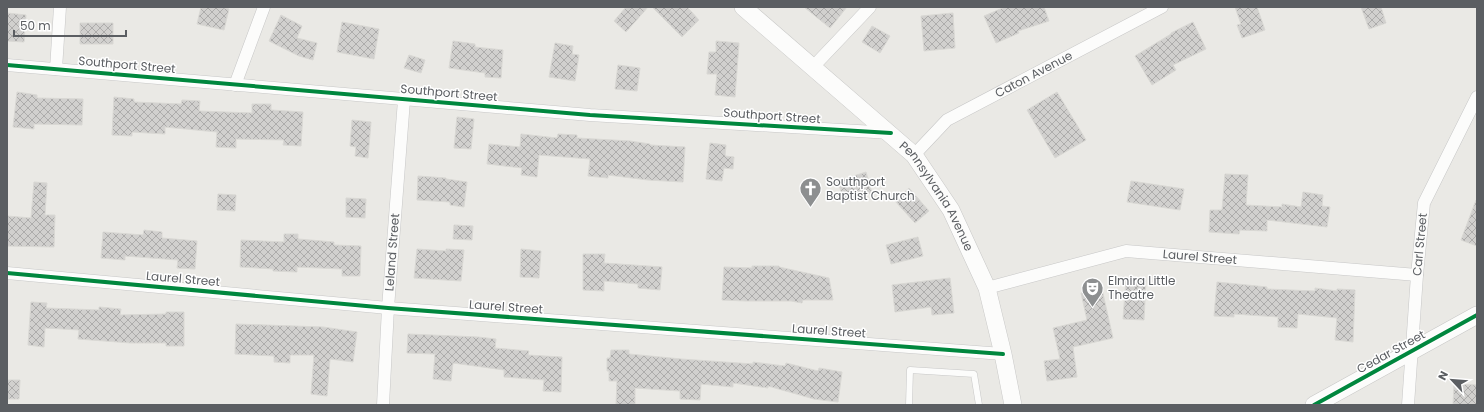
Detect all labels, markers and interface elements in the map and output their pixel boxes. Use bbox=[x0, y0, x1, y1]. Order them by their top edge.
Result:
scale bar bbox=[14, 12, 126, 38]
text: 50 m bbox=[20, 17, 51, 34]
street label: Caton Avenue bbox=[992, 47, 1075, 101]
street label: Southport Street bbox=[78, 52, 176, 77]
street label: Southport Street bbox=[400, 80, 498, 105]
street label: Southport Street bbox=[723, 104, 821, 127]
street label: Pennsylvania Avenue bbox=[896, 137, 978, 254]
place label: Southport Baptist Church bbox=[826, 173, 915, 204]
church icon: Southport Baptist Church bbox=[797, 176, 823, 209]
street label: Carl Street bbox=[1408, 212, 1431, 277]
street label: Leland Street bbox=[380, 213, 403, 292]
street label: Laurel Street bbox=[1162, 245, 1238, 268]
street label: Laurel Street bbox=[145, 267, 221, 290]
place label: Elmira Little Theatre bbox=[1108, 272, 1175, 303]
theatre icon: Elmira Little Theatre bbox=[1080, 275, 1106, 308]
street label: Laurel Street bbox=[468, 295, 544, 318]
street label: Laurel Street bbox=[791, 319, 867, 342]
street label: Cedar Street bbox=[1354, 326, 1428, 377]
north arrow bbox=[1432, 360, 1472, 400]
text: N bbox=[1434, 368, 1452, 383]

